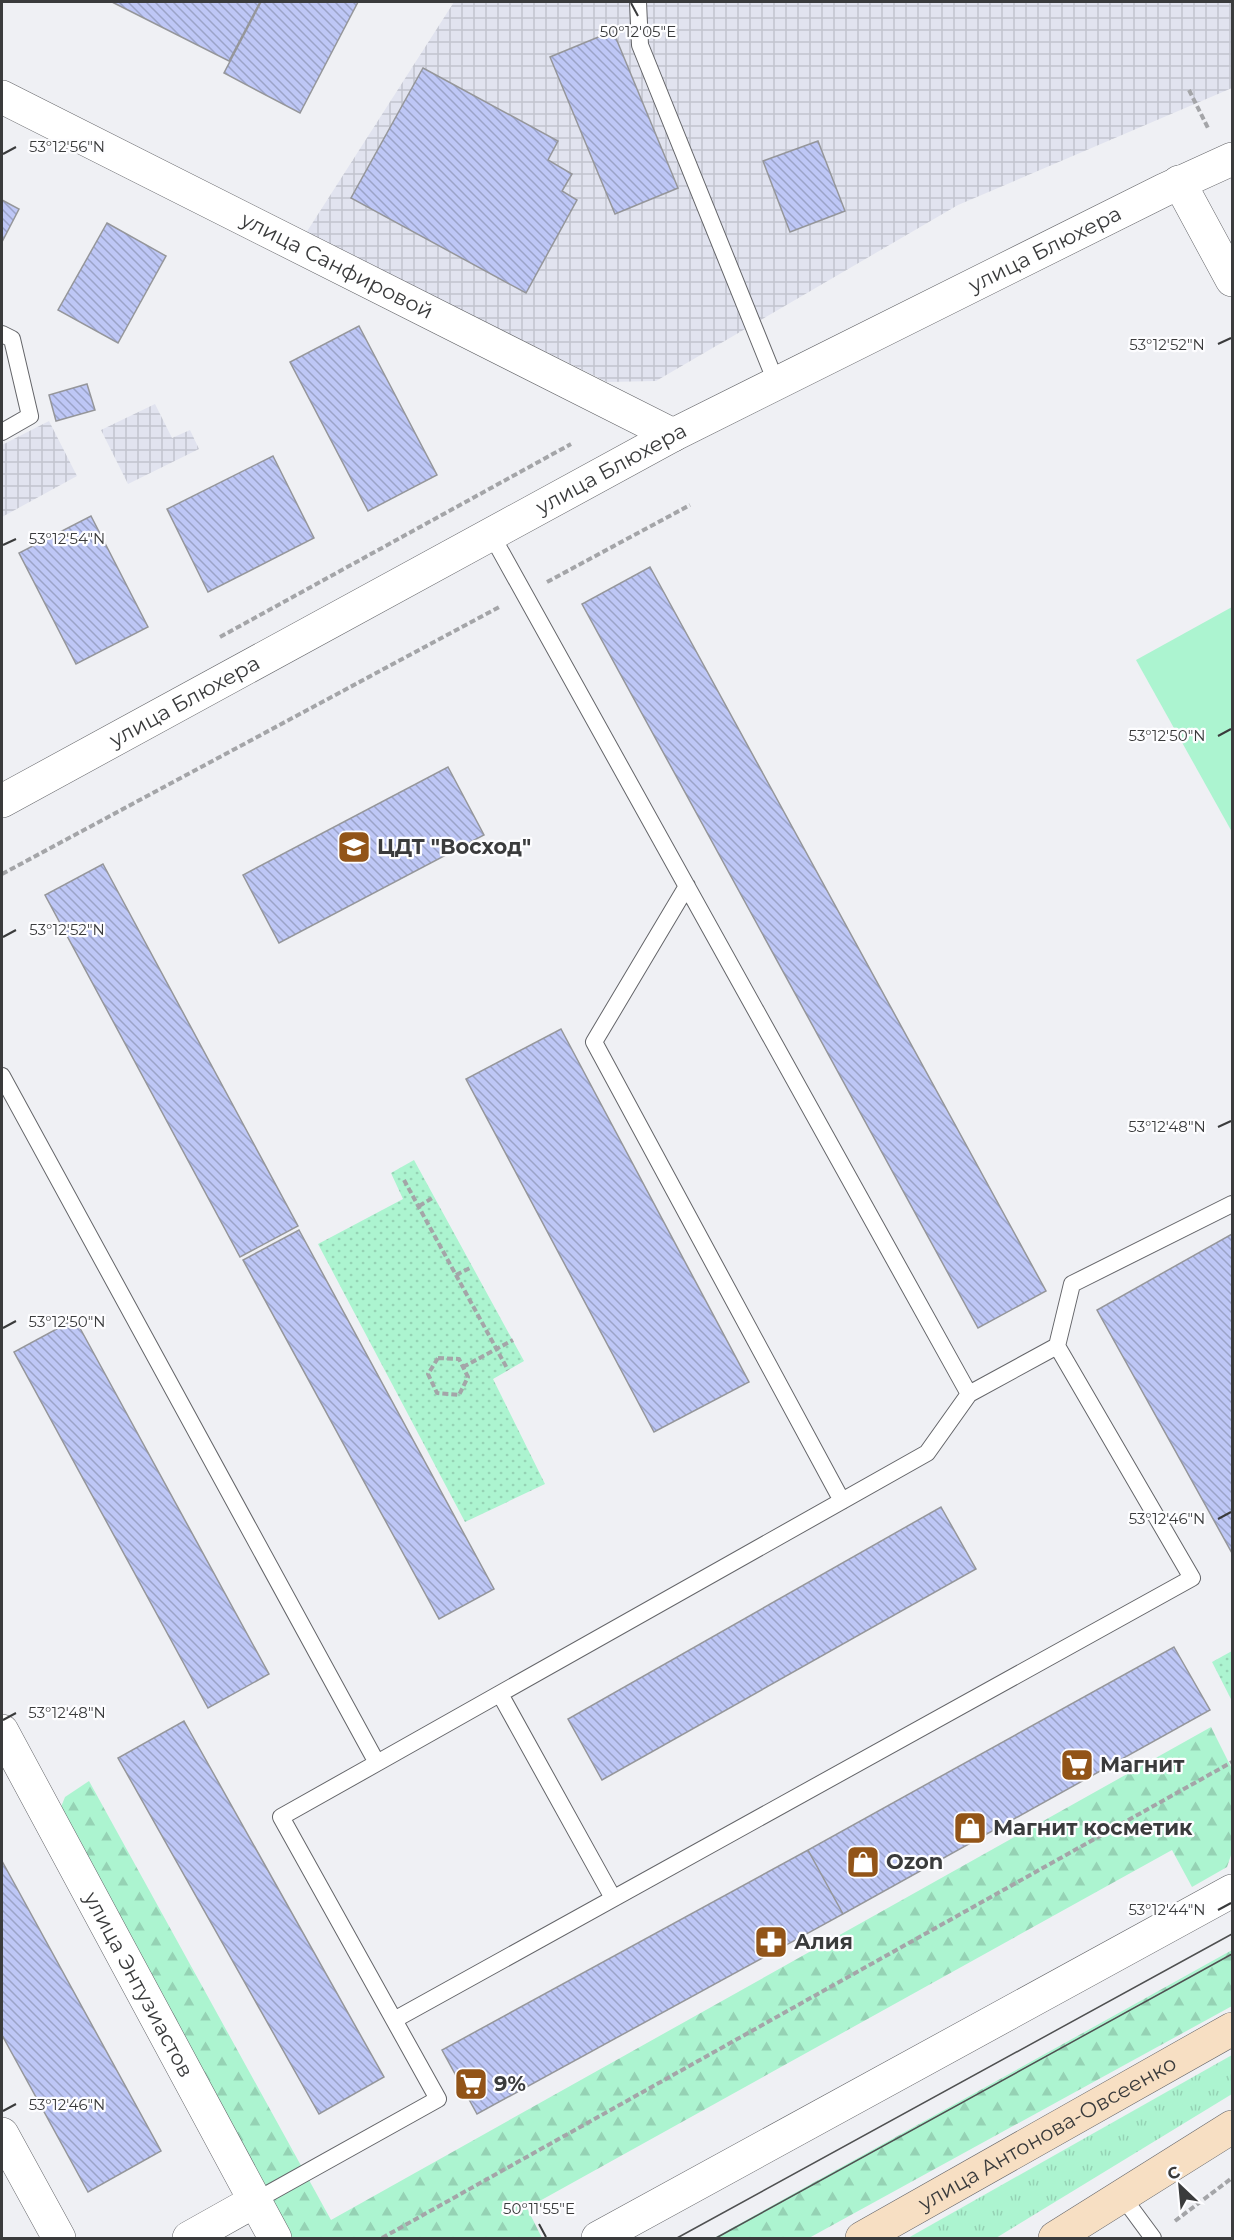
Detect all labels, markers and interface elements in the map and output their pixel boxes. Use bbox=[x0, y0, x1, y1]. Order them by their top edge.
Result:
text: 50°12'05"E bbox=[600, 22, 676, 41]
text: 53°12'56"N bbox=[29, 137, 105, 156]
street label: улица Блюхера bbox=[963, 200, 1125, 298]
street label: улица Санфировой bbox=[236, 206, 437, 324]
text: 53°12'52"N bbox=[1129, 335, 1205, 354]
street label: улица Блюхера bbox=[531, 417, 690, 520]
text: 53°12'54"N bbox=[29, 529, 105, 548]
street label: улица Блюхера bbox=[104, 650, 264, 753]
text: 53°12'50"N bbox=[1129, 726, 1205, 745]
school or university icon: ЦДТ "Восход" bbox=[336, 829, 372, 865]
place label: ЦДТ "Восход" bbox=[377, 834, 531, 859]
text: 53°12'52"N bbox=[29, 920, 105, 939]
text: 53°12'48"N bbox=[1128, 1117, 1206, 1136]
text: 53°12'50"N bbox=[29, 1312, 105, 1331]
text: 53°12'46"N bbox=[1129, 1509, 1205, 1528]
text: 53°12'48"N bbox=[28, 1703, 106, 1722]
supermarket icon: Магнит bbox=[1059, 1747, 1095, 1783]
place label: Магнит bbox=[1100, 1752, 1185, 1777]
shop icon: Магнит косметик bbox=[952, 1810, 988, 1846]
place label: Магнит косметик bbox=[993, 1815, 1193, 1840]
shop icon: Ozon bbox=[845, 1844, 881, 1880]
place label: Ozon bbox=[886, 1849, 943, 1874]
street label: улица Энтузиастов bbox=[78, 1886, 199, 2081]
text: 53°12'44"N bbox=[1128, 1900, 1206, 1919]
pharmacy icon: Алия bbox=[753, 1924, 789, 1960]
place label: Алия bbox=[794, 1929, 853, 1954]
street label: улица Антонова-Овсеенко bbox=[913, 2050, 1181, 2216]
supermarket icon: 9% bbox=[453, 2066, 489, 2102]
place label: 9% bbox=[494, 2071, 526, 2096]
text: 53°12'46"N bbox=[29, 2095, 105, 2114]
north arrow bbox=[1150, 2156, 1210, 2216]
text: С bbox=[1164, 2162, 1183, 2184]
text: 50°11'55"E bbox=[503, 2199, 575, 2218]

